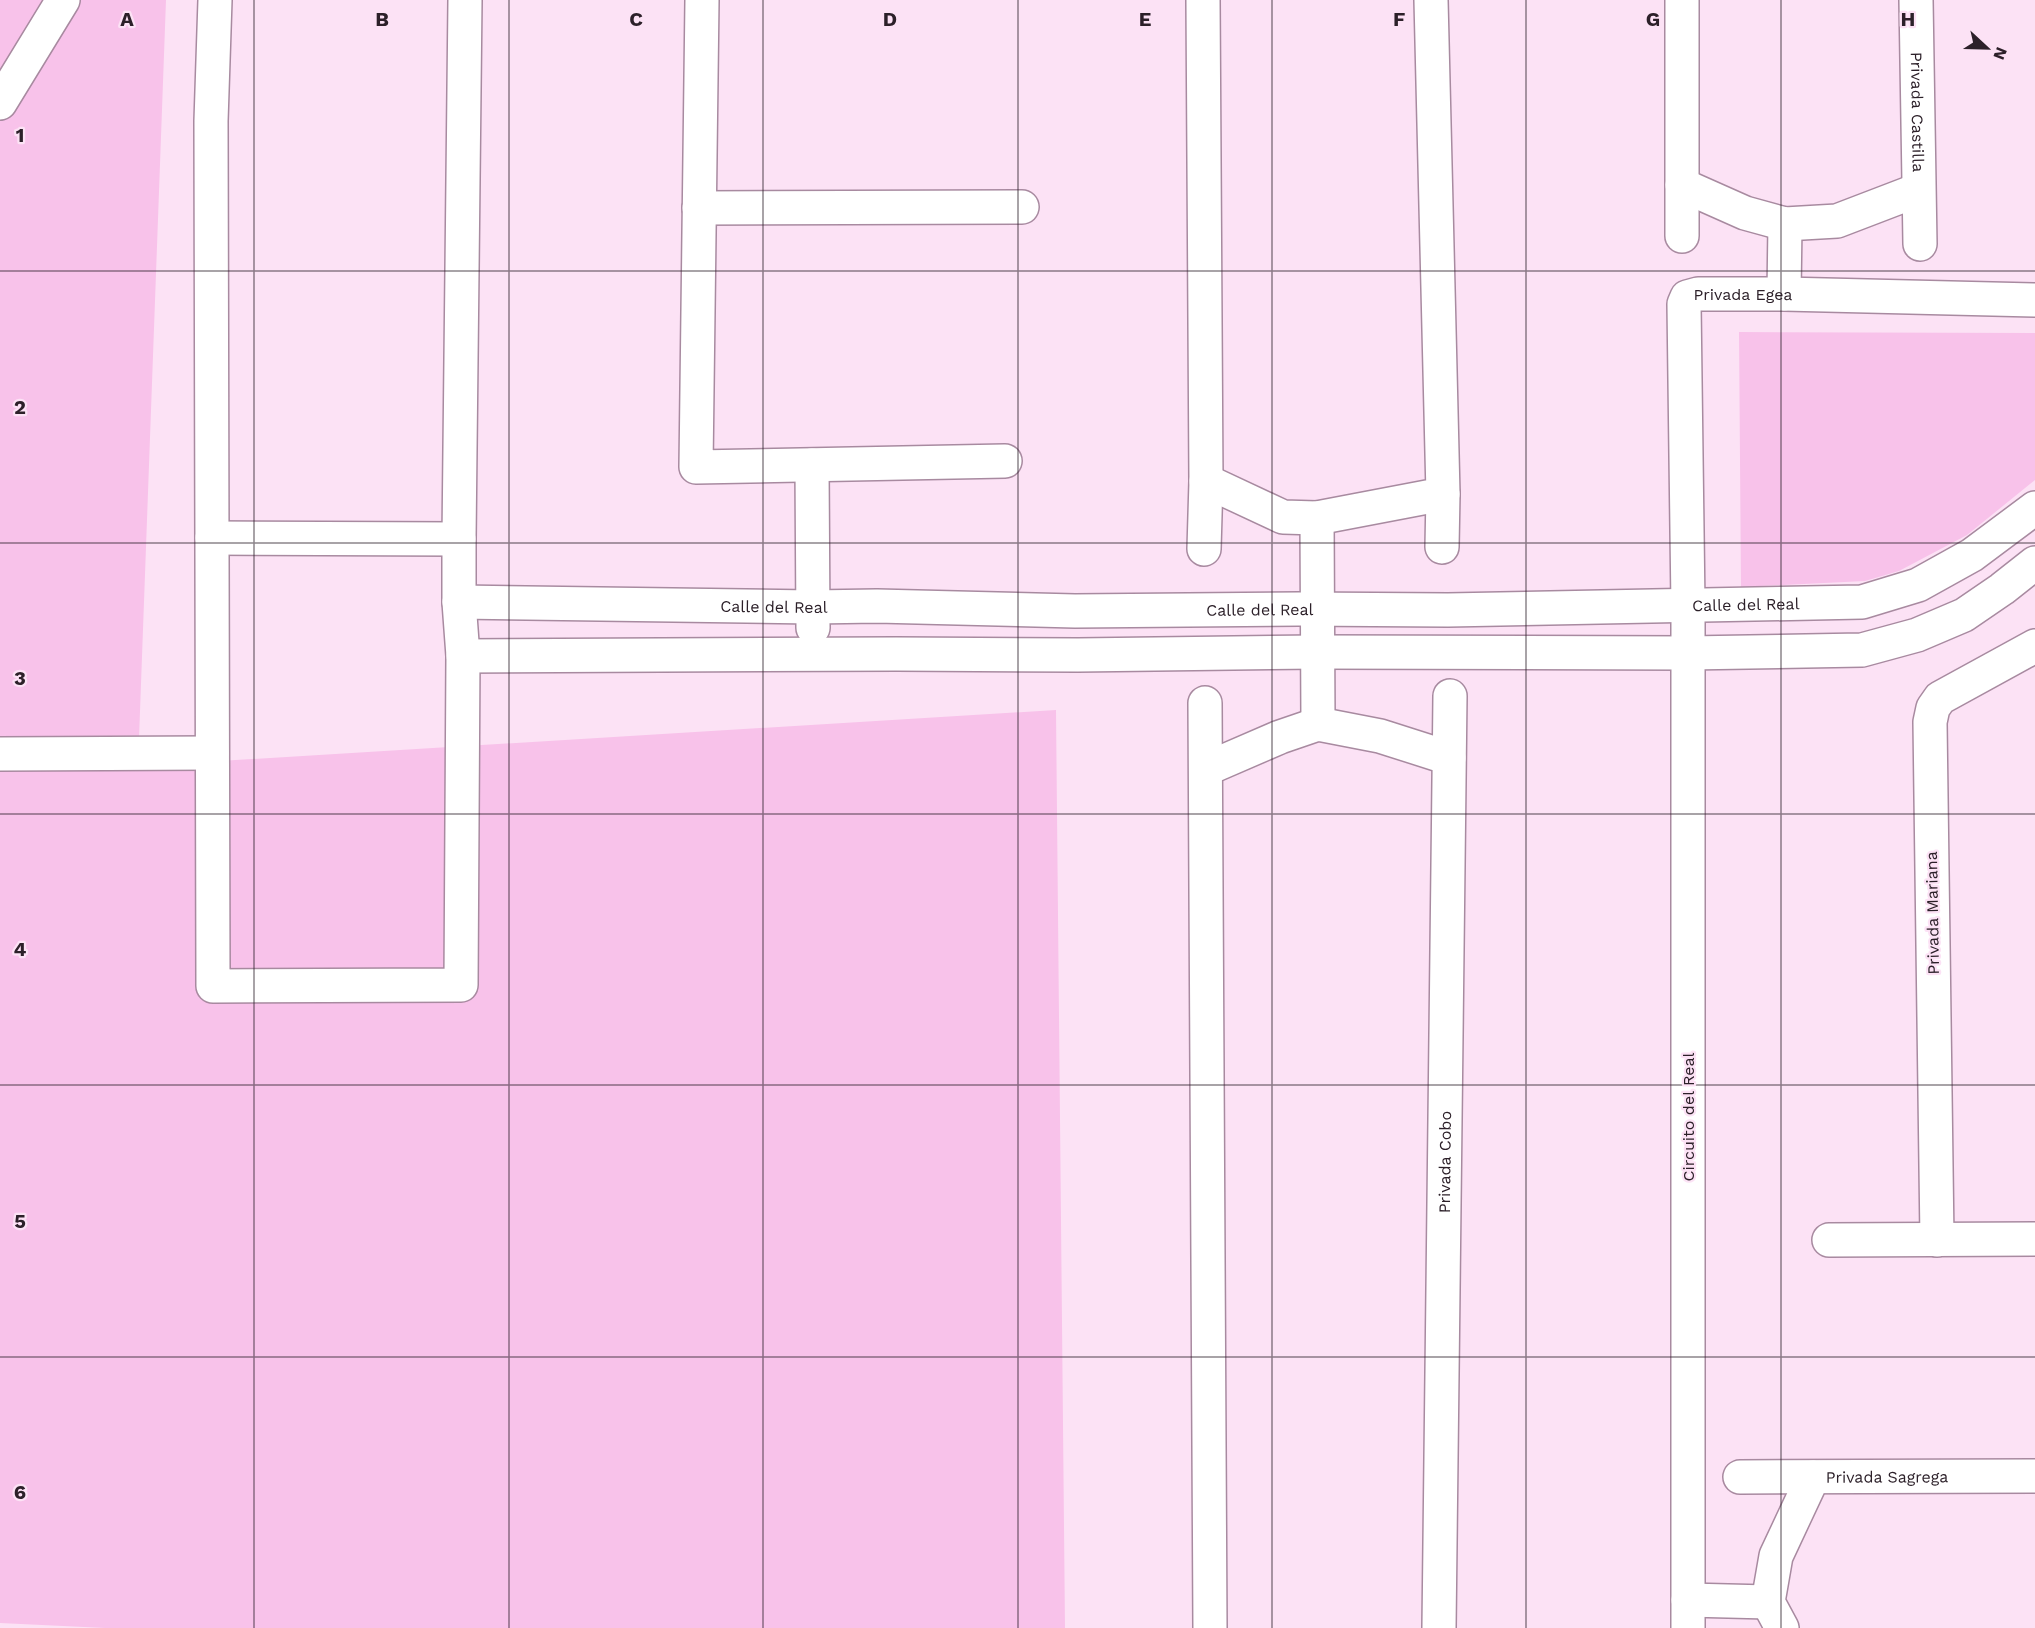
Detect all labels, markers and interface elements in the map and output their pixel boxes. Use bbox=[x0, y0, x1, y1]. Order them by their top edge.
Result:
text: A bbox=[120, 7, 134, 31]
text: B bbox=[375, 7, 389, 31]
text: C bbox=[629, 7, 643, 31]
text: D bbox=[883, 7, 897, 31]
text: E bbox=[1139, 7, 1151, 31]
text: F bbox=[1393, 7, 1405, 31]
text: G bbox=[1646, 7, 1660, 31]
text: H bbox=[1901, 7, 1915, 31]
north arrow bbox=[1957, 18, 2017, 78]
text: N bbox=[1989, 44, 2011, 62]
street label: Privada Castilla bbox=[1907, 52, 1928, 172]
text: 1 bbox=[16, 123, 24, 147]
street label: Privada Egea bbox=[1693, 285, 1793, 304]
text: 2 bbox=[14, 395, 26, 419]
street label: Calle del Real bbox=[1692, 594, 1800, 615]
street label: Calle del Real bbox=[720, 597, 828, 617]
street label: Calle del Real bbox=[1206, 600, 1314, 620]
text: 3 bbox=[14, 666, 26, 690]
street label: Privada Mariana bbox=[1922, 851, 1943, 975]
text: 4 bbox=[14, 937, 27, 961]
street label: Circuito del Real bbox=[1679, 1052, 1698, 1181]
street label: Privada Cobo bbox=[1435, 1111, 1455, 1213]
text: 5 bbox=[14, 1209, 26, 1233]
street label: Privada Sagrega bbox=[1826, 1467, 1948, 1487]
text: 6 bbox=[14, 1480, 26, 1504]

